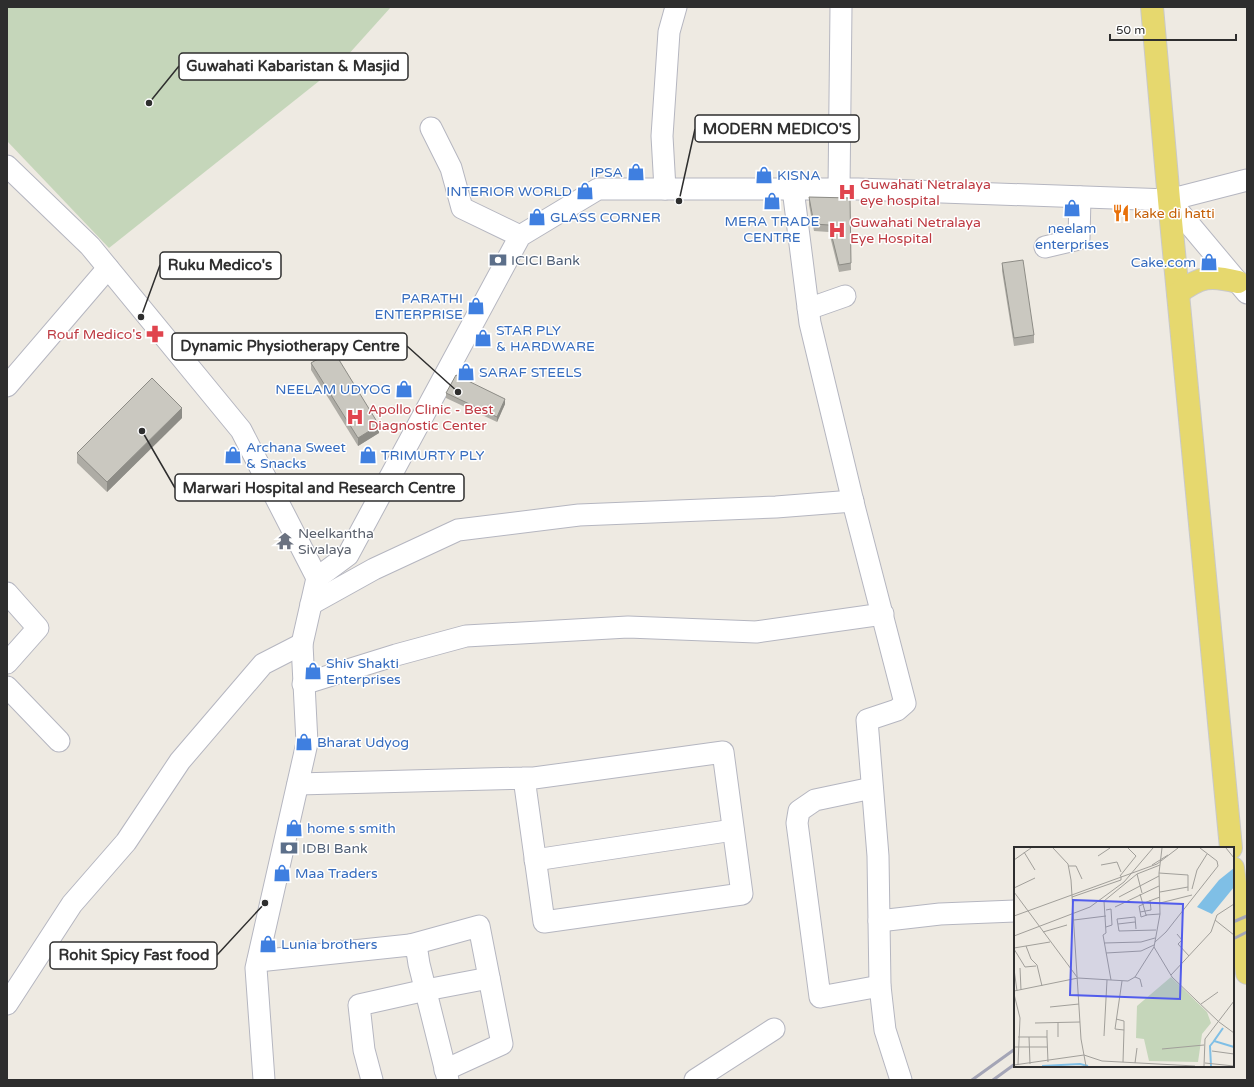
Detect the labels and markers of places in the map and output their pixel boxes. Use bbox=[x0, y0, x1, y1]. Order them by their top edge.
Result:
callout: Guwahati Kabaristan & Masjid bbox=[179, 53, 408, 80]
callout: MODERN MEDICO'S bbox=[695, 115, 859, 142]
shop icon: IPSA bbox=[626, 162, 646, 182]
place label: IPSA bbox=[591, 164, 623, 181]
shop icon: KISNA bbox=[754, 165, 774, 185]
place label: KISNA bbox=[777, 167, 821, 184]
place label: Guwahati Netralaya eye hospital bbox=[860, 176, 991, 209]
shop icon: INTERIOR WORLD bbox=[575, 181, 595, 201]
hospital icon: Guwahati Netralaya eye hospital bbox=[837, 182, 857, 202]
place label: INTERIOR WORLD bbox=[446, 183, 572, 200]
shop icon: MERA TRADE CENTRE bbox=[762, 191, 782, 211]
shop icon: neelam enterprises bbox=[1062, 198, 1082, 218]
restaurant icon: kake di hatti bbox=[1111, 203, 1131, 223]
place label: kake di hatti bbox=[1134, 205, 1215, 222]
shop icon: GLASS CORNER bbox=[527, 207, 547, 227]
place label: GLASS CORNER bbox=[550, 209, 661, 226]
place label: MERA TRADE CENTRE bbox=[725, 213, 820, 246]
place label: Guwahati Netralaya Eye Hospital bbox=[850, 214, 981, 247]
hospital icon: Guwahati Netralaya Eye Hospital bbox=[827, 220, 847, 240]
place label: neelam enterprises bbox=[1035, 220, 1109, 253]
bank icon: ICICI Bank bbox=[488, 250, 508, 270]
callout: Ruku Medico's bbox=[160, 252, 281, 279]
place label: ICICI Bank bbox=[511, 252, 580, 269]
shop icon: Cake.com bbox=[1199, 252, 1219, 272]
place label: Cake.com bbox=[1131, 254, 1196, 271]
place label: PARATHI ENTERPRISE bbox=[374, 290, 463, 323]
shop icon: PARATHI ENTERPRISE bbox=[466, 296, 486, 316]
place label: STAR PLY & HARDWARE bbox=[496, 322, 595, 355]
pharmacy icon: Rouf Medico's bbox=[145, 324, 165, 344]
place label: Rouf Medico's bbox=[47, 326, 142, 343]
shop icon: STAR PLY & HARDWARE bbox=[473, 328, 493, 348]
callout: Dynamic Physiotherapy Centre bbox=[172, 333, 407, 360]
shop icon: SARAF STEELS bbox=[456, 362, 476, 382]
place label: SARAF STEELS bbox=[479, 364, 582, 381]
shop icon: NEELAM UDYOG bbox=[394, 379, 414, 399]
place label: NEELAM UDYOG bbox=[275, 381, 391, 398]
place label: Apollo Clinic - Best Diagnostic Center bbox=[368, 401, 494, 434]
hospital icon: Apollo Clinic - Best Diagnostic Center bbox=[345, 407, 365, 427]
place label: Archana Sweet & Snacks bbox=[246, 439, 346, 472]
shop icon: Archana Sweet & Snacks bbox=[223, 445, 243, 465]
shop icon: TRIMURTY PLY bbox=[358, 445, 378, 465]
place label: TRIMURTY PLY bbox=[381, 447, 485, 464]
callout: Marwari Hospital and Research Centre bbox=[175, 474, 464, 501]
place label: Neelkantha Sivalaya bbox=[298, 525, 374, 558]
temple icon: Neelkantha Sivalaya bbox=[275, 531, 295, 551]
place label: Shiv Shakti Enterprises bbox=[326, 655, 401, 688]
shop icon: Shiv Shakti Enterprises bbox=[303, 661, 323, 681]
shop icon: Bharat Udyog bbox=[294, 732, 314, 752]
place label: Bharat Udyog bbox=[317, 734, 409, 751]
shop icon: home s smith bbox=[284, 818, 304, 838]
place label: home s smith bbox=[307, 820, 396, 837]
bank icon: IDBI Bank bbox=[279, 838, 299, 858]
place label: IDBI Bank bbox=[302, 840, 368, 857]
shop icon: Maa Traders bbox=[272, 863, 292, 883]
place label: Maa Traders bbox=[295, 865, 378, 882]
shop icon: Lunia brothers bbox=[258, 934, 278, 954]
place label: Lunia brothers bbox=[281, 936, 378, 953]
callout: Rohit Spicy Fast food bbox=[50, 942, 217, 969]

